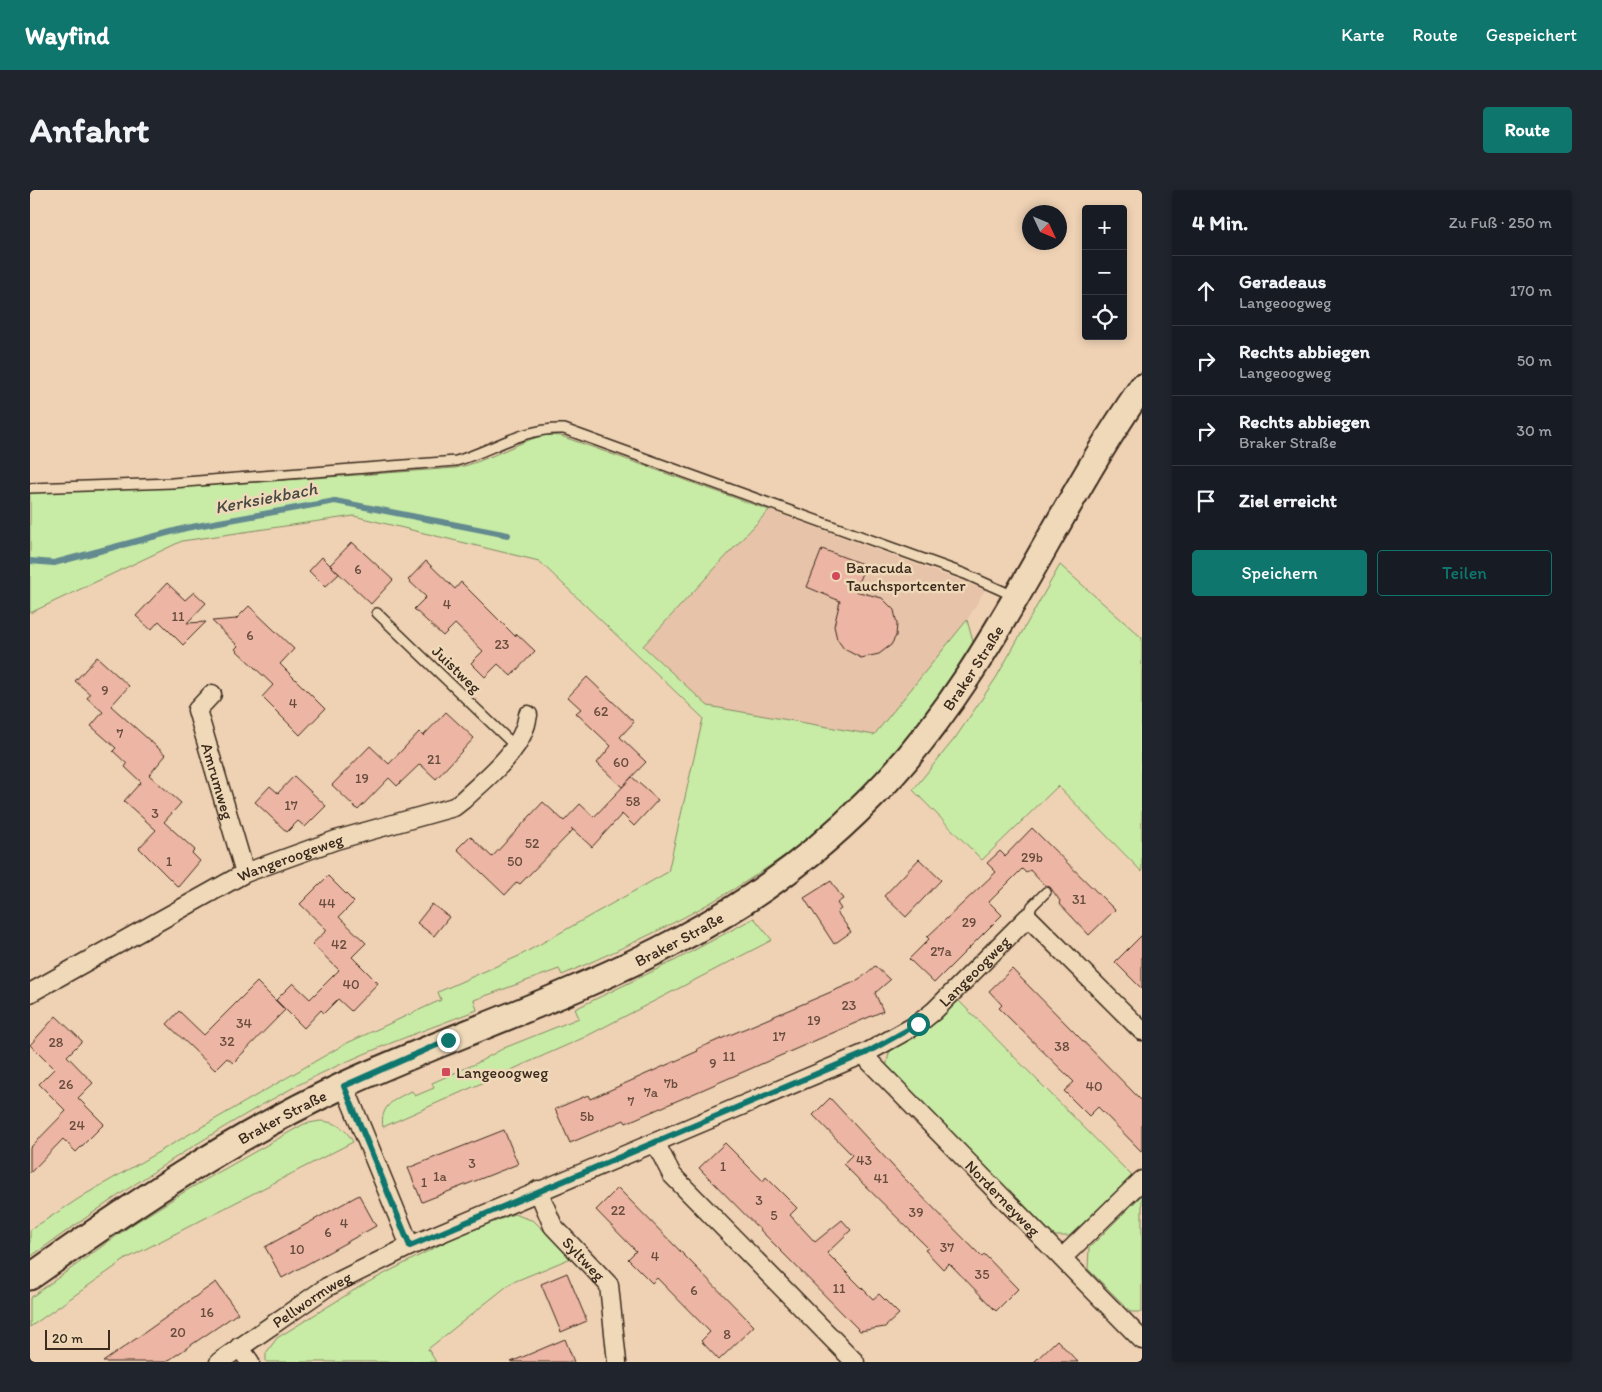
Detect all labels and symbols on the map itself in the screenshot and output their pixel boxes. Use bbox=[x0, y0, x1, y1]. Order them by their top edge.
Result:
north arrow bbox=[1022, 205, 1067, 250]
water label: Kerksiekbach bbox=[213, 477, 319, 519]
place label: Baracuda Tauchsportcenter bbox=[846, 558, 966, 595]
house number: 6 bbox=[354, 561, 362, 578]
marker: Baracuda Tauchsportcenter bbox=[830, 570, 842, 582]
house number: 4 bbox=[443, 596, 452, 613]
house number: 11 bbox=[172, 608, 185, 625]
street label: Braker Straße bbox=[938, 622, 1008, 714]
house number: 6 bbox=[246, 627, 254, 644]
house number: 23 bbox=[495, 636, 510, 653]
street label: Juistweg bbox=[428, 641, 486, 698]
house number: 9 bbox=[101, 682, 109, 699]
house number: 4 bbox=[289, 695, 298, 712]
house number: 62 bbox=[594, 703, 609, 720]
house number: 7 bbox=[117, 725, 124, 742]
street label: Amrumweg bbox=[197, 741, 238, 822]
house number: 21 bbox=[427, 751, 441, 768]
house number: 60 bbox=[613, 754, 629, 771]
house number: 19 bbox=[355, 770, 369, 787]
house number: 58 bbox=[625, 793, 641, 810]
house number: 17 bbox=[284, 797, 298, 814]
house number: 3 bbox=[151, 805, 159, 822]
street label: Wangeroogeweg bbox=[234, 829, 346, 886]
house number: 52 bbox=[525, 835, 540, 852]
house number: 29b bbox=[1021, 849, 1043, 866]
house number: 1 bbox=[166, 853, 173, 870]
house number: 50 bbox=[507, 853, 523, 870]
house number: 31 bbox=[1072, 891, 1087, 908]
house number: 44 bbox=[319, 895, 336, 912]
street label: Braker Straße bbox=[632, 908, 727, 971]
house number: 29 bbox=[962, 914, 976, 931]
street label: Langeoogweg bbox=[935, 931, 1014, 1011]
house number: 42 bbox=[331, 936, 348, 953]
house number: 27a bbox=[930, 943, 953, 960]
house number: 40 bbox=[342, 976, 360, 993]
house number: 23 bbox=[842, 997, 857, 1014]
house number: 19 bbox=[807, 1012, 821, 1029]
route start bbox=[907, 1013, 930, 1036]
house number: 34 bbox=[236, 1015, 253, 1032]
house number: 17 bbox=[772, 1028, 786, 1045]
route end bbox=[437, 1029, 460, 1052]
house number: 32 bbox=[220, 1033, 235, 1050]
house number: 28 bbox=[48, 1034, 64, 1051]
house number: 38 bbox=[1054, 1038, 1070, 1055]
house number: 11 bbox=[723, 1048, 736, 1065]
house number: 9 bbox=[709, 1055, 717, 1072]
place label: Langeoogweg bbox=[456, 1063, 549, 1082]
marker: Langeoogweg bbox=[440, 1066, 452, 1078]
house number: 7b bbox=[664, 1075, 678, 1092]
house number: 26 bbox=[59, 1076, 73, 1093]
house number: 40 bbox=[1085, 1078, 1103, 1095]
house number: 7a bbox=[644, 1084, 659, 1101]
street label: Braker Straße bbox=[235, 1086, 330, 1149]
house number: 7 bbox=[628, 1093, 635, 1110]
house number: 5b bbox=[580, 1108, 594, 1125]
house number: 24 bbox=[69, 1117, 85, 1134]
house number: 43 bbox=[856, 1152, 872, 1169]
house number: 3 bbox=[468, 1155, 476, 1172]
street label: Norderneyweg bbox=[961, 1156, 1045, 1241]
house number: 1 bbox=[720, 1158, 727, 1175]
house number: 1a bbox=[433, 1168, 448, 1185]
house number: 41 bbox=[874, 1170, 889, 1187]
house number: 1 bbox=[421, 1174, 428, 1191]
house number: 3 bbox=[755, 1192, 763, 1209]
house number: 22 bbox=[611, 1202, 626, 1219]
house number: 39 bbox=[909, 1204, 923, 1221]
house number: 5 bbox=[770, 1207, 778, 1224]
house number: 4 bbox=[340, 1215, 349, 1232]
house number: 6 bbox=[324, 1224, 332, 1241]
street label: Syltweg bbox=[558, 1233, 610, 1286]
house number: 37 bbox=[940, 1239, 954, 1256]
house number: 10 bbox=[289, 1241, 305, 1258]
house number: 4 bbox=[651, 1248, 660, 1265]
house number: 35 bbox=[975, 1266, 989, 1283]
street label: Pellwormweg bbox=[269, 1267, 355, 1332]
house number: 11 bbox=[833, 1280, 846, 1297]
house number: 6 bbox=[690, 1282, 698, 1299]
house number: 16 bbox=[200, 1304, 214, 1321]
house number: 20 bbox=[170, 1324, 186, 1341]
house number: 8 bbox=[723, 1326, 731, 1343]
scale bar bbox=[45, 1327, 110, 1350]

